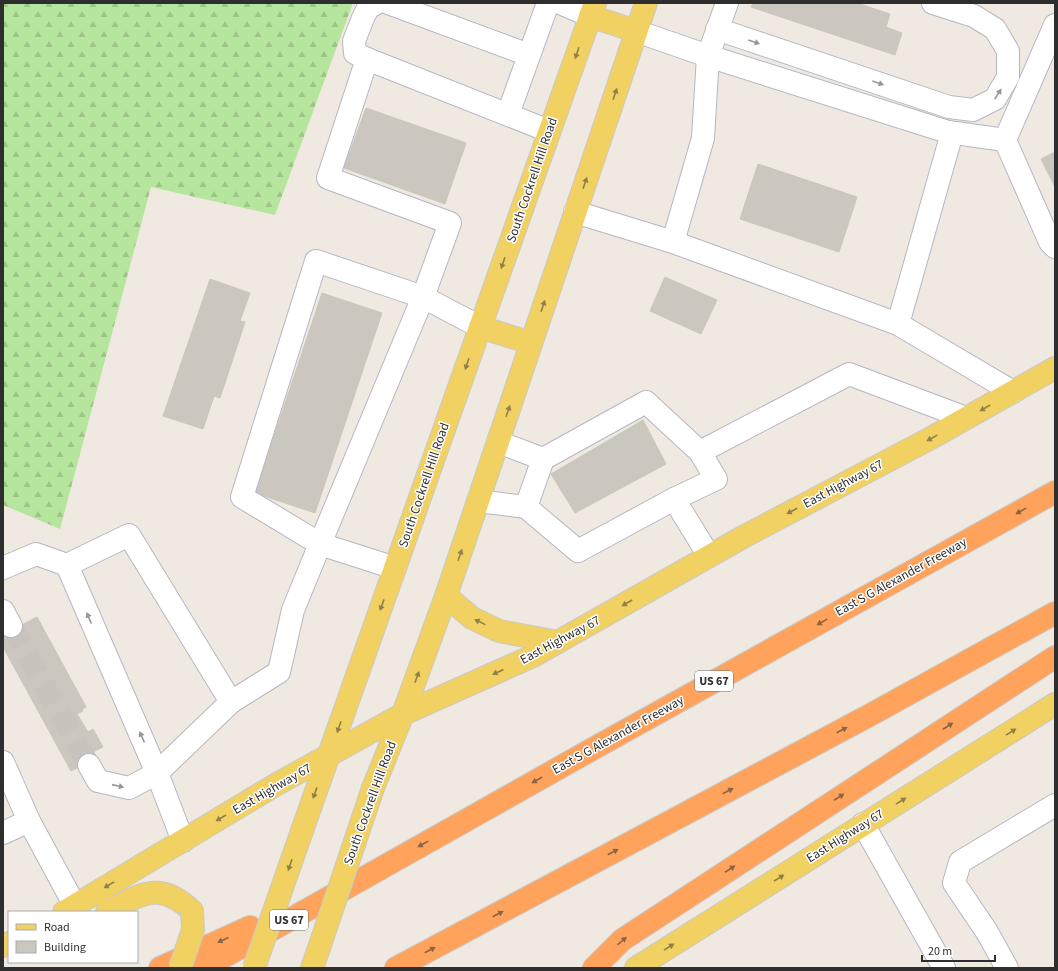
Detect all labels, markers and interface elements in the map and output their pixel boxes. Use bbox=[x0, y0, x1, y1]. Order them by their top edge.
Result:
one-way arrow bbox=[749, 39, 761, 45]
one-way arrow bbox=[574, 47, 580, 59]
one-way arrow bbox=[872, 80, 884, 86]
one-way arrow bbox=[612, 88, 618, 100]
one-way arrow bbox=[994, 88, 1002, 99]
street label: South Cockrell Hill Road bbox=[502, 115, 562, 245]
one-way arrow bbox=[582, 177, 588, 189]
one-way arrow bbox=[500, 257, 506, 269]
one-way arrow bbox=[541, 300, 547, 312]
one-way arrow bbox=[464, 358, 470, 370]
one-way arrow bbox=[979, 404, 991, 411]
one-way arrow bbox=[505, 405, 511, 417]
street label: South Cockrell Hill Road bbox=[394, 420, 454, 550]
one-way arrow bbox=[926, 434, 938, 441]
street label: East Highway 67 bbox=[800, 455, 886, 513]
one-way arrow bbox=[1015, 507, 1027, 514]
one-way arrow bbox=[786, 508, 798, 514]
street label: East S G Alexander Freeway bbox=[832, 533, 970, 621]
one-way arrow bbox=[457, 548, 463, 560]
one-way arrow bbox=[379, 599, 385, 611]
one-way arrow bbox=[621, 600, 633, 607]
one-way arrow bbox=[86, 611, 92, 623]
street label: East Highway 67 bbox=[517, 611, 603, 669]
one-way arrow bbox=[816, 618, 827, 625]
one-way arrow bbox=[475, 619, 486, 625]
one-way arrow bbox=[492, 669, 504, 675]
one-way arrow bbox=[414, 671, 420, 683]
road number: US 67 bbox=[695, 671, 733, 691]
street label: East S G Alexander Freeway bbox=[549, 691, 687, 779]
one-way arrow bbox=[335, 722, 341, 734]
one-way arrow bbox=[942, 722, 953, 730]
one-way arrow bbox=[837, 727, 848, 733]
one-way arrow bbox=[1006, 728, 1016, 736]
one-way arrow bbox=[138, 731, 145, 743]
street label: South Cockrell Hill Road bbox=[339, 738, 401, 868]
street label: East Highway 67 bbox=[229, 759, 315, 819]
one-way arrow bbox=[531, 777, 543, 783]
one-way arrow bbox=[112, 783, 124, 789]
one-way arrow bbox=[312, 787, 318, 799]
one-way arrow bbox=[722, 788, 734, 794]
one-way arrow bbox=[834, 793, 844, 801]
one-way arrow bbox=[896, 797, 906, 805]
street label: East Highway 67 bbox=[803, 805, 887, 867]
one-way arrow bbox=[216, 814, 226, 822]
one-way arrow bbox=[417, 840, 429, 847]
one-way arrow bbox=[607, 849, 619, 856]
one-way arrow bbox=[287, 860, 293, 872]
one-way arrow bbox=[724, 865, 736, 872]
one-way arrow bbox=[774, 874, 784, 882]
one-way arrow bbox=[103, 881, 115, 888]
road number: US 67 bbox=[270, 910, 308, 930]
one-way arrow bbox=[493, 910, 504, 917]
legend bbox=[8, 911, 138, 963]
text: Road bbox=[44, 919, 70, 936]
one-way arrow bbox=[617, 936, 627, 945]
one-way arrow bbox=[217, 937, 228, 943]
scale bar bbox=[922, 937, 995, 963]
text: Building bbox=[44, 939, 86, 956]
one-way arrow bbox=[664, 943, 674, 951]
text: 20 m bbox=[928, 943, 952, 960]
one-way arrow bbox=[424, 947, 436, 953]

